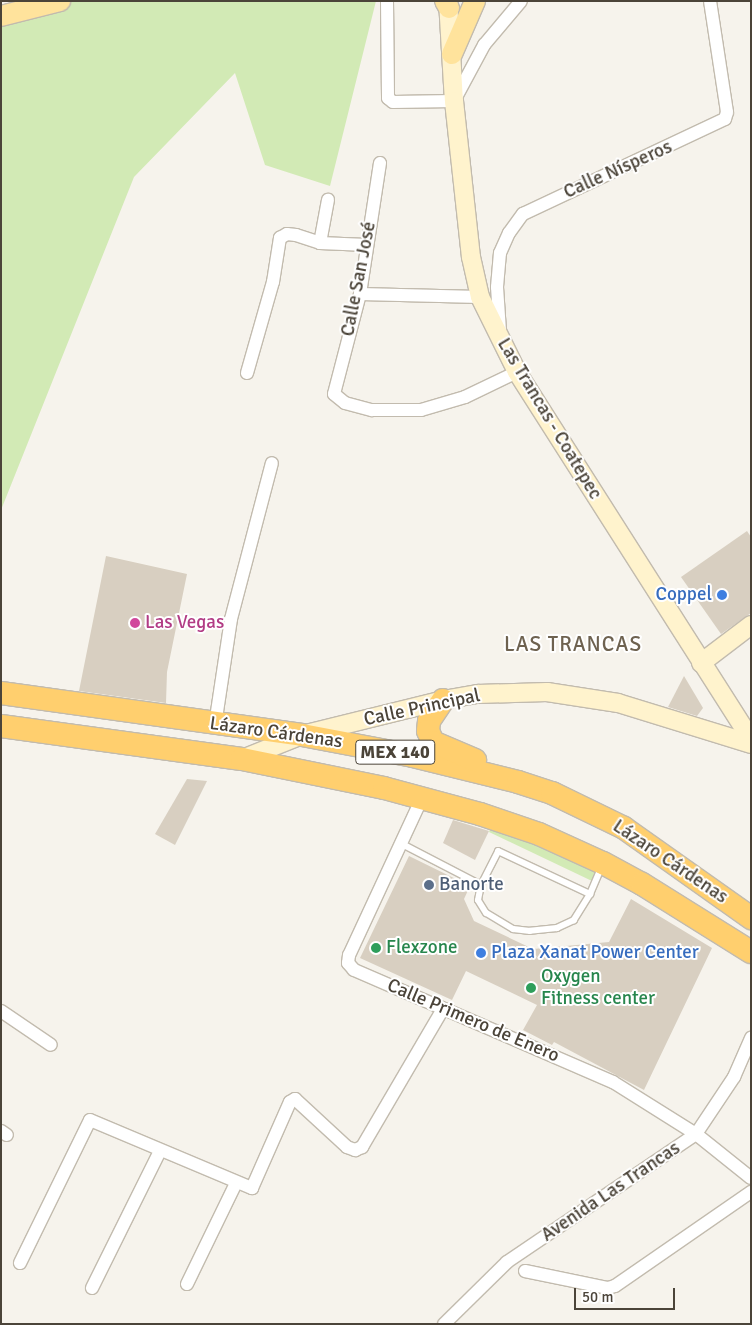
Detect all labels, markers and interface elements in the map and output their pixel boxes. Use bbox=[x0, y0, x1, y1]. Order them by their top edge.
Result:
street label: Calle Nísperos bbox=[560, 136, 676, 204]
street label: Calle San José bbox=[337, 220, 381, 338]
street label: Las Trancas - Coatepec bbox=[492, 334, 606, 504]
place label: Coppel bbox=[656, 584, 712, 606]
marker: Coppel bbox=[716, 589, 728, 601]
place label: Las Vegas bbox=[145, 612, 224, 634]
marker: Las Vegas bbox=[129, 617, 141, 629]
district label: LAS TRANCAS bbox=[503, 631, 643, 657]
street label: Calle Principal bbox=[362, 685, 482, 731]
street label: Lázaro Cárdenas bbox=[208, 712, 344, 754]
road number: MEX 140 bbox=[355, 736, 435, 768]
street label: Lázaro Cárdenas bbox=[608, 815, 732, 909]
place label: Banorte bbox=[439, 874, 504, 896]
marker: Banorte bbox=[423, 879, 435, 891]
place label: Flexzone bbox=[386, 937, 458, 959]
marker: Flexzone bbox=[370, 942, 382, 954]
place label: Plaza Xanat Power Center bbox=[491, 942, 699, 964]
marker: Plaza Xanat Power Center bbox=[475, 947, 487, 959]
place label: Oxygen Fitness center bbox=[541, 966, 655, 1010]
street label: Calle Primero de Enero bbox=[384, 974, 562, 1068]
marker: Oxygen Fitness center bbox=[525, 982, 537, 994]
street label: Avenida Las Trancas bbox=[537, 1137, 685, 1247]
scale bar bbox=[577, 1278, 678, 1310]
text: 50 m bbox=[582, 1288, 613, 1306]

